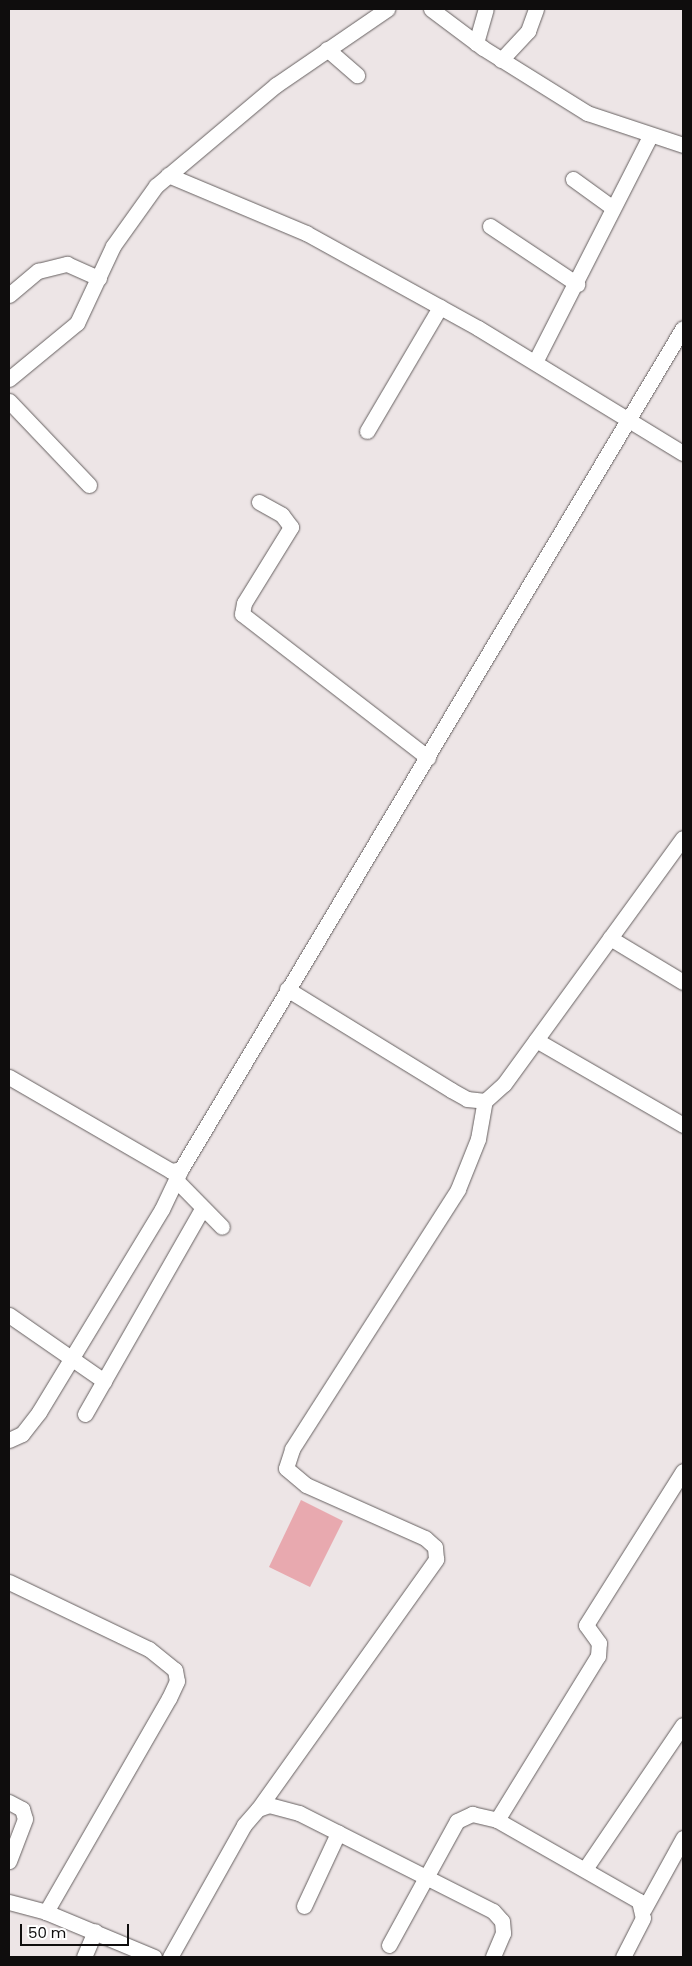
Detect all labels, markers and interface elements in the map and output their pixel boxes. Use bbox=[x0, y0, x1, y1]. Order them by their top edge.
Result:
scale bar bbox=[22, 1914, 131, 1946]
text: 50 m bbox=[28, 1922, 66, 1943]

